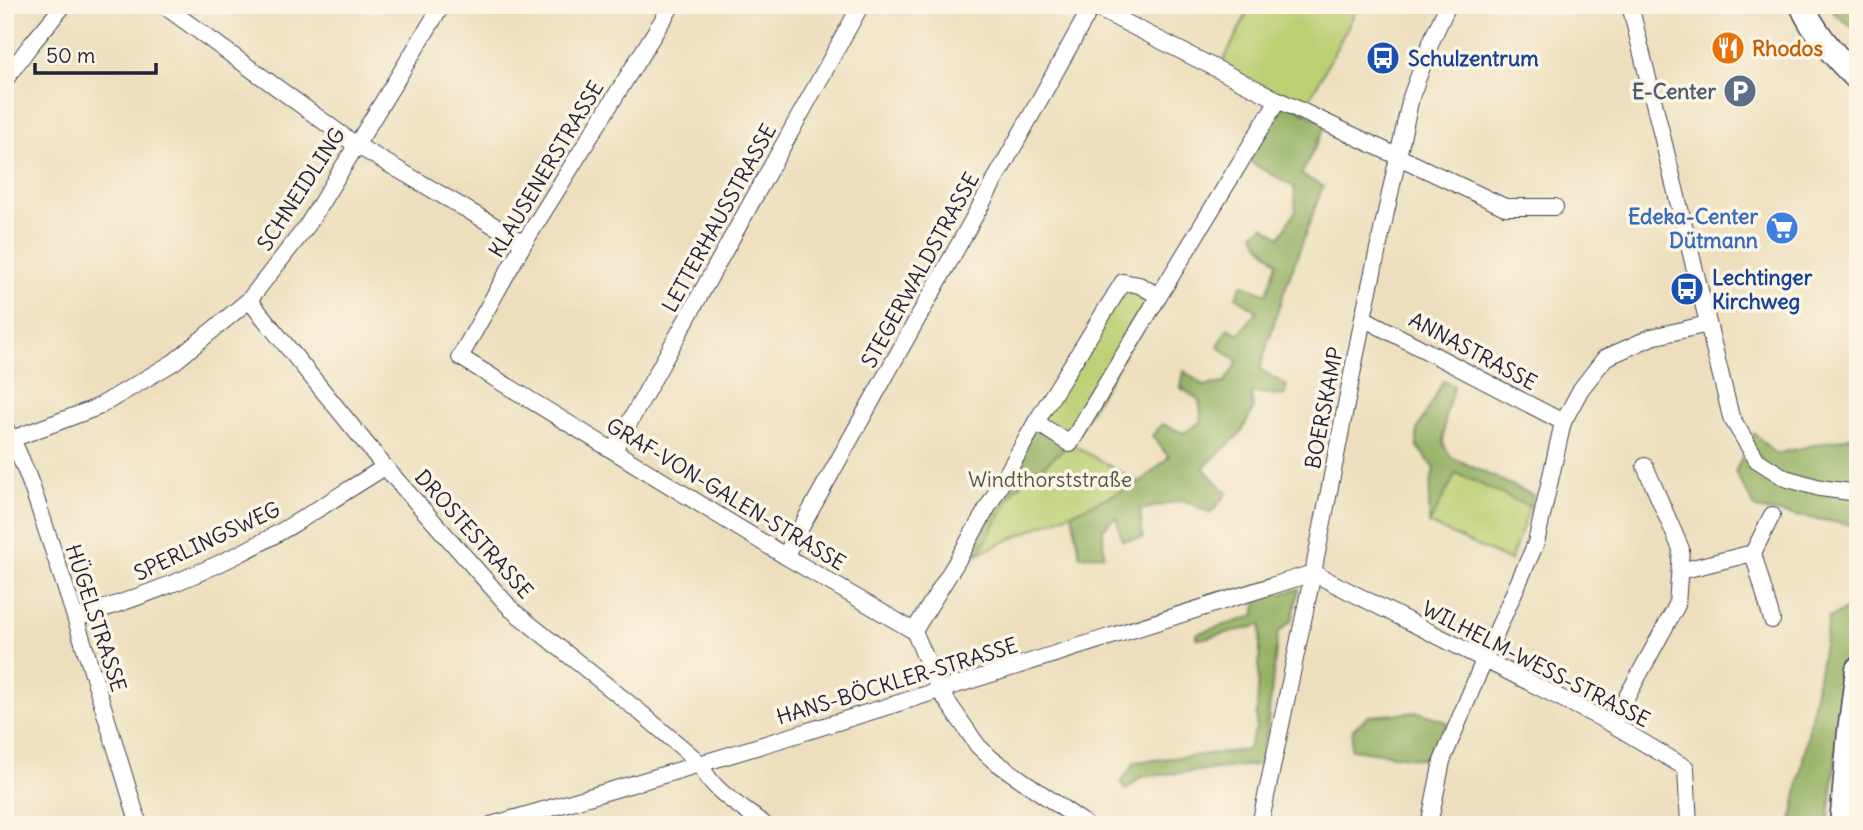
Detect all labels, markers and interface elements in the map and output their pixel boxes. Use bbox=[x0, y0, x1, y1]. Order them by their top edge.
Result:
restaurant icon: Rhodos bbox=[1709, 29, 1747, 67]
scale bar bbox=[35, 32, 156, 76]
place label: Rhodos bbox=[1752, 35, 1823, 62]
bus stop icon: Schulzentrum bbox=[1364, 39, 1402, 77]
text: 50 m bbox=[46, 42, 95, 69]
place label: Schulzentrum bbox=[1408, 45, 1539, 72]
parking icon: E-Center bbox=[1721, 72, 1759, 110]
street label: KLAUSENERSTRASSE bbox=[482, 76, 610, 262]
place label: E-Center bbox=[1632, 78, 1716, 105]
street label: LETTERHAUSSTRASSE bbox=[656, 119, 782, 317]
street label: SCHNEIDLING bbox=[251, 122, 351, 256]
street label: STEGERWALDSTRASSE bbox=[855, 168, 985, 372]
place label: Edeka-Center Dütmann bbox=[1628, 203, 1758, 254]
supermarket icon: Edeka-Center Dütmann bbox=[1763, 209, 1801, 247]
place label: Lechtinger Kirchweg bbox=[1712, 264, 1813, 315]
bus stop icon: Lechtinger Kirchweg bbox=[1668, 270, 1706, 308]
street label: ANNASTRASSE bbox=[1404, 306, 1542, 396]
street label: BOERSKAMP bbox=[1299, 345, 1349, 471]
street label: GRAF-VON-GALEN-STRASSE bbox=[601, 412, 851, 576]
street label: DROSTESTRASSE bbox=[409, 464, 539, 604]
park label: Windthorststraße bbox=[968, 466, 1132, 493]
street label: SPERLINGSWEG bbox=[130, 495, 284, 587]
street label: HÜGELSTRASSE bbox=[59, 541, 133, 695]
street label: WILHELM-WESS-STRASSE bbox=[1417, 595, 1655, 733]
street label: HANS-BÖCKLER-STRASSE bbox=[773, 631, 1021, 731]

